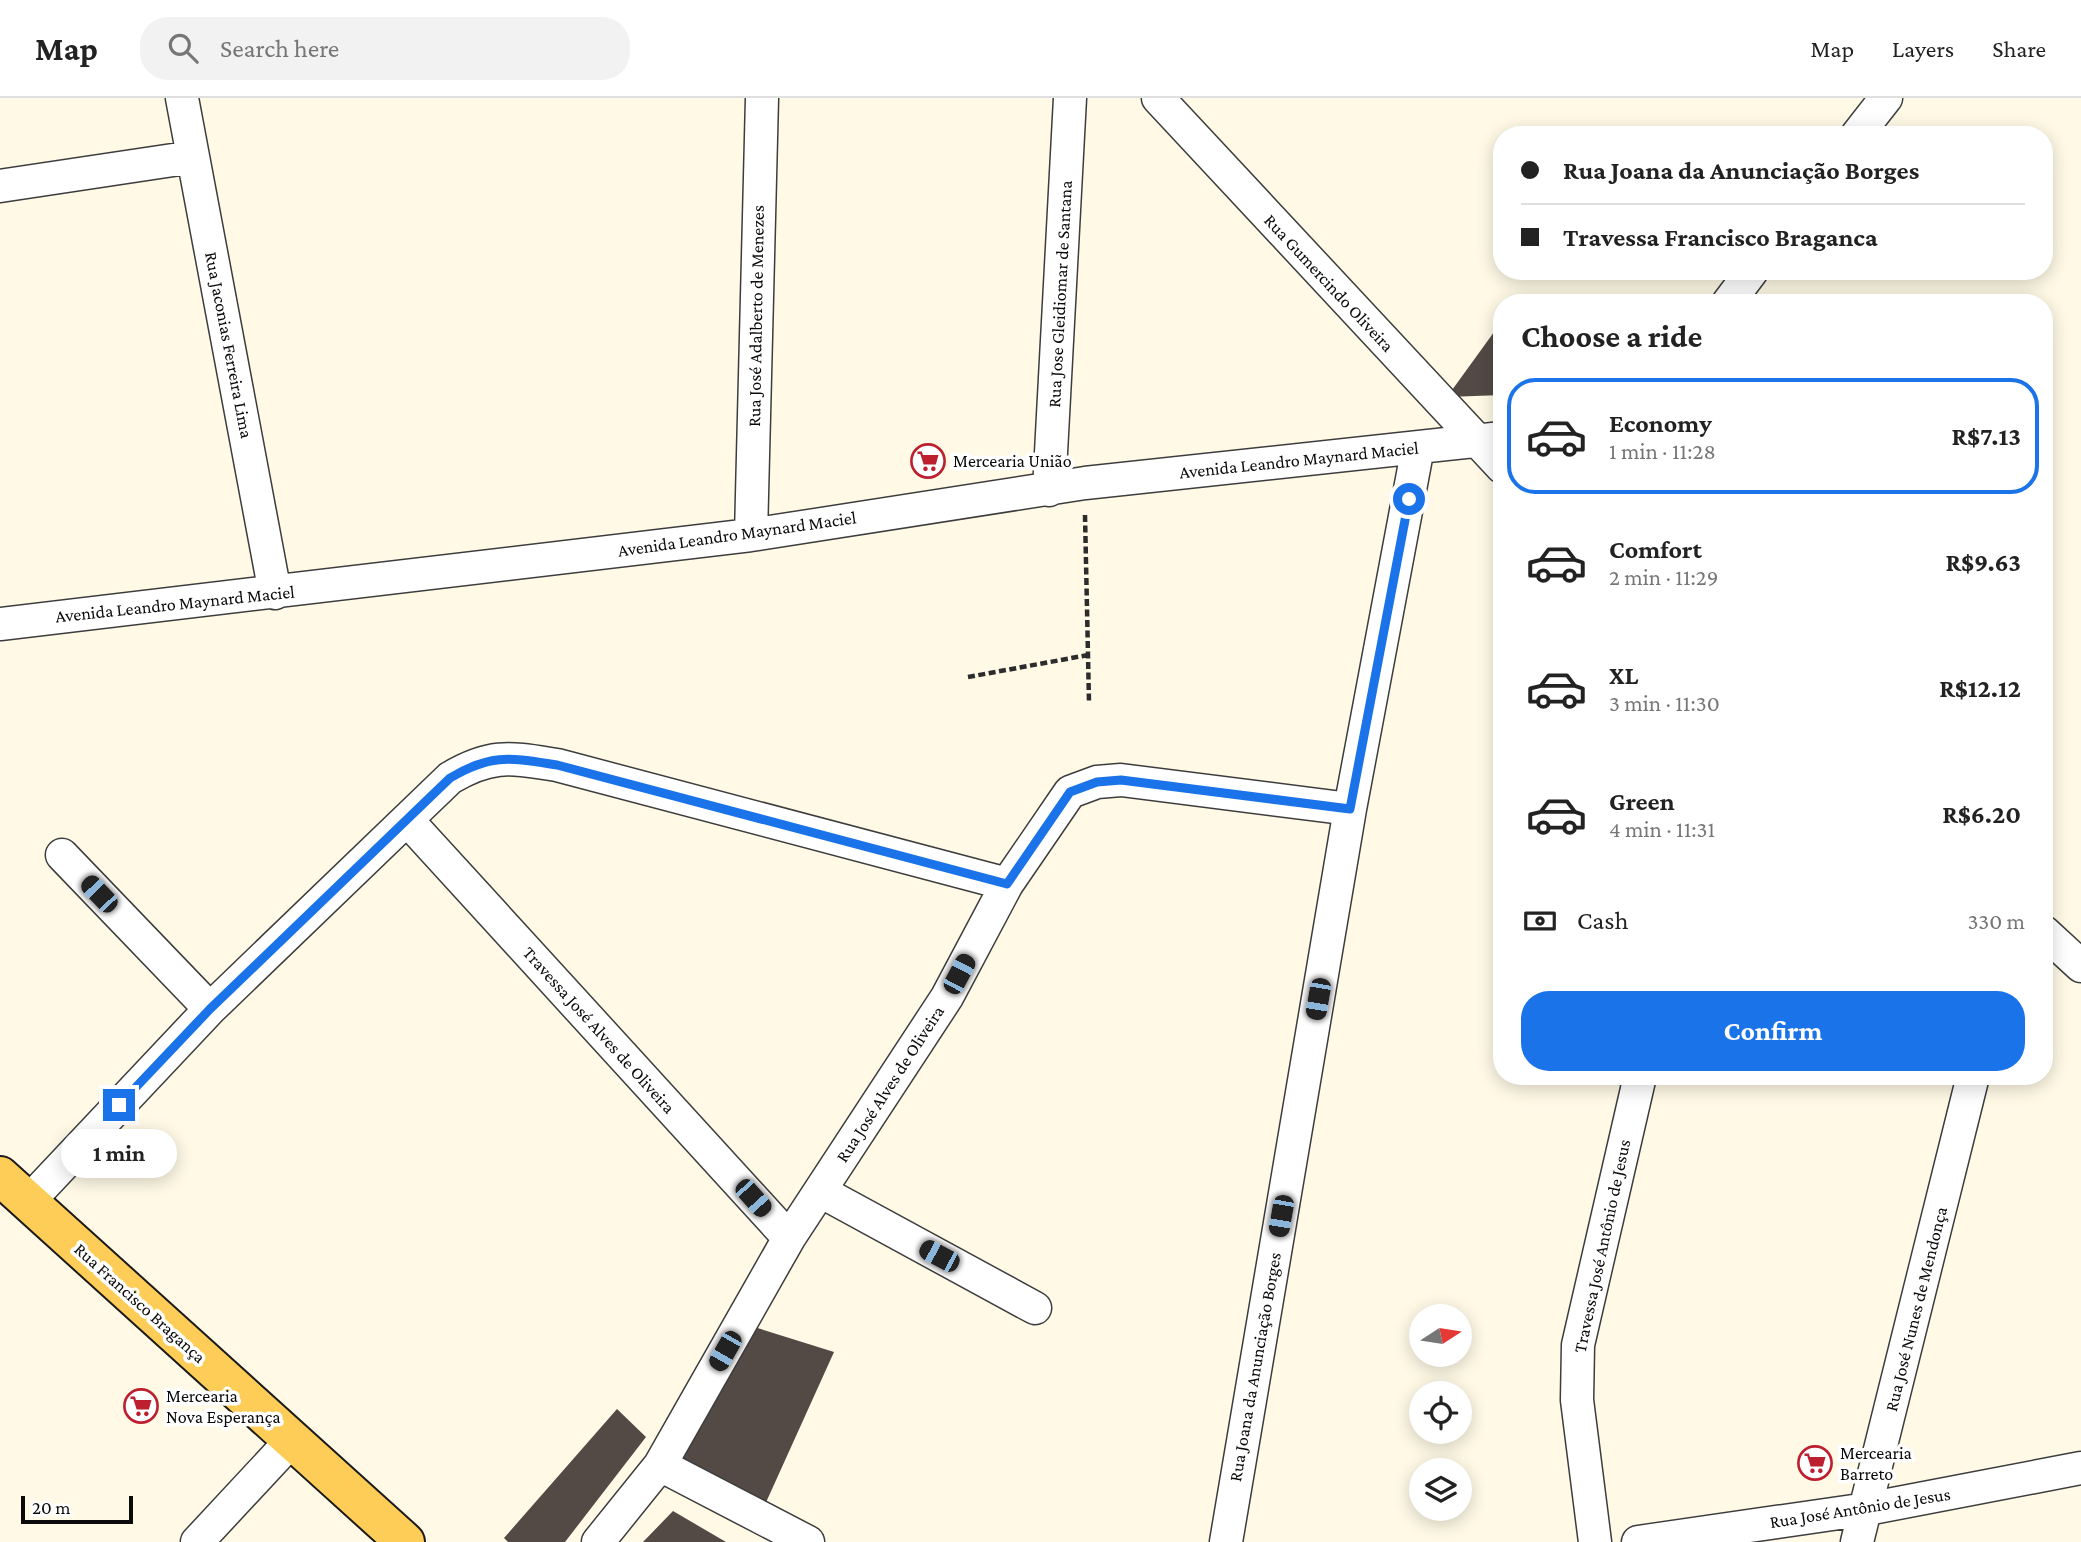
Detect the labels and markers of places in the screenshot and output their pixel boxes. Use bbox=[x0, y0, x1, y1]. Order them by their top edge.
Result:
supermarket icon: Mercearia União bbox=[909, 442, 947, 480]
place label: Mercearia União bbox=[953, 451, 1072, 471]
place label: Mercearia Nova Esperança bbox=[166, 1386, 281, 1427]
supermarket icon: Mercearia Nova Esperança bbox=[122, 1387, 160, 1425]
place label: Mercearia Barreto bbox=[1840, 1443, 1912, 1484]
supermarket icon: Mercearia Barreto bbox=[1796, 1444, 1834, 1482]

